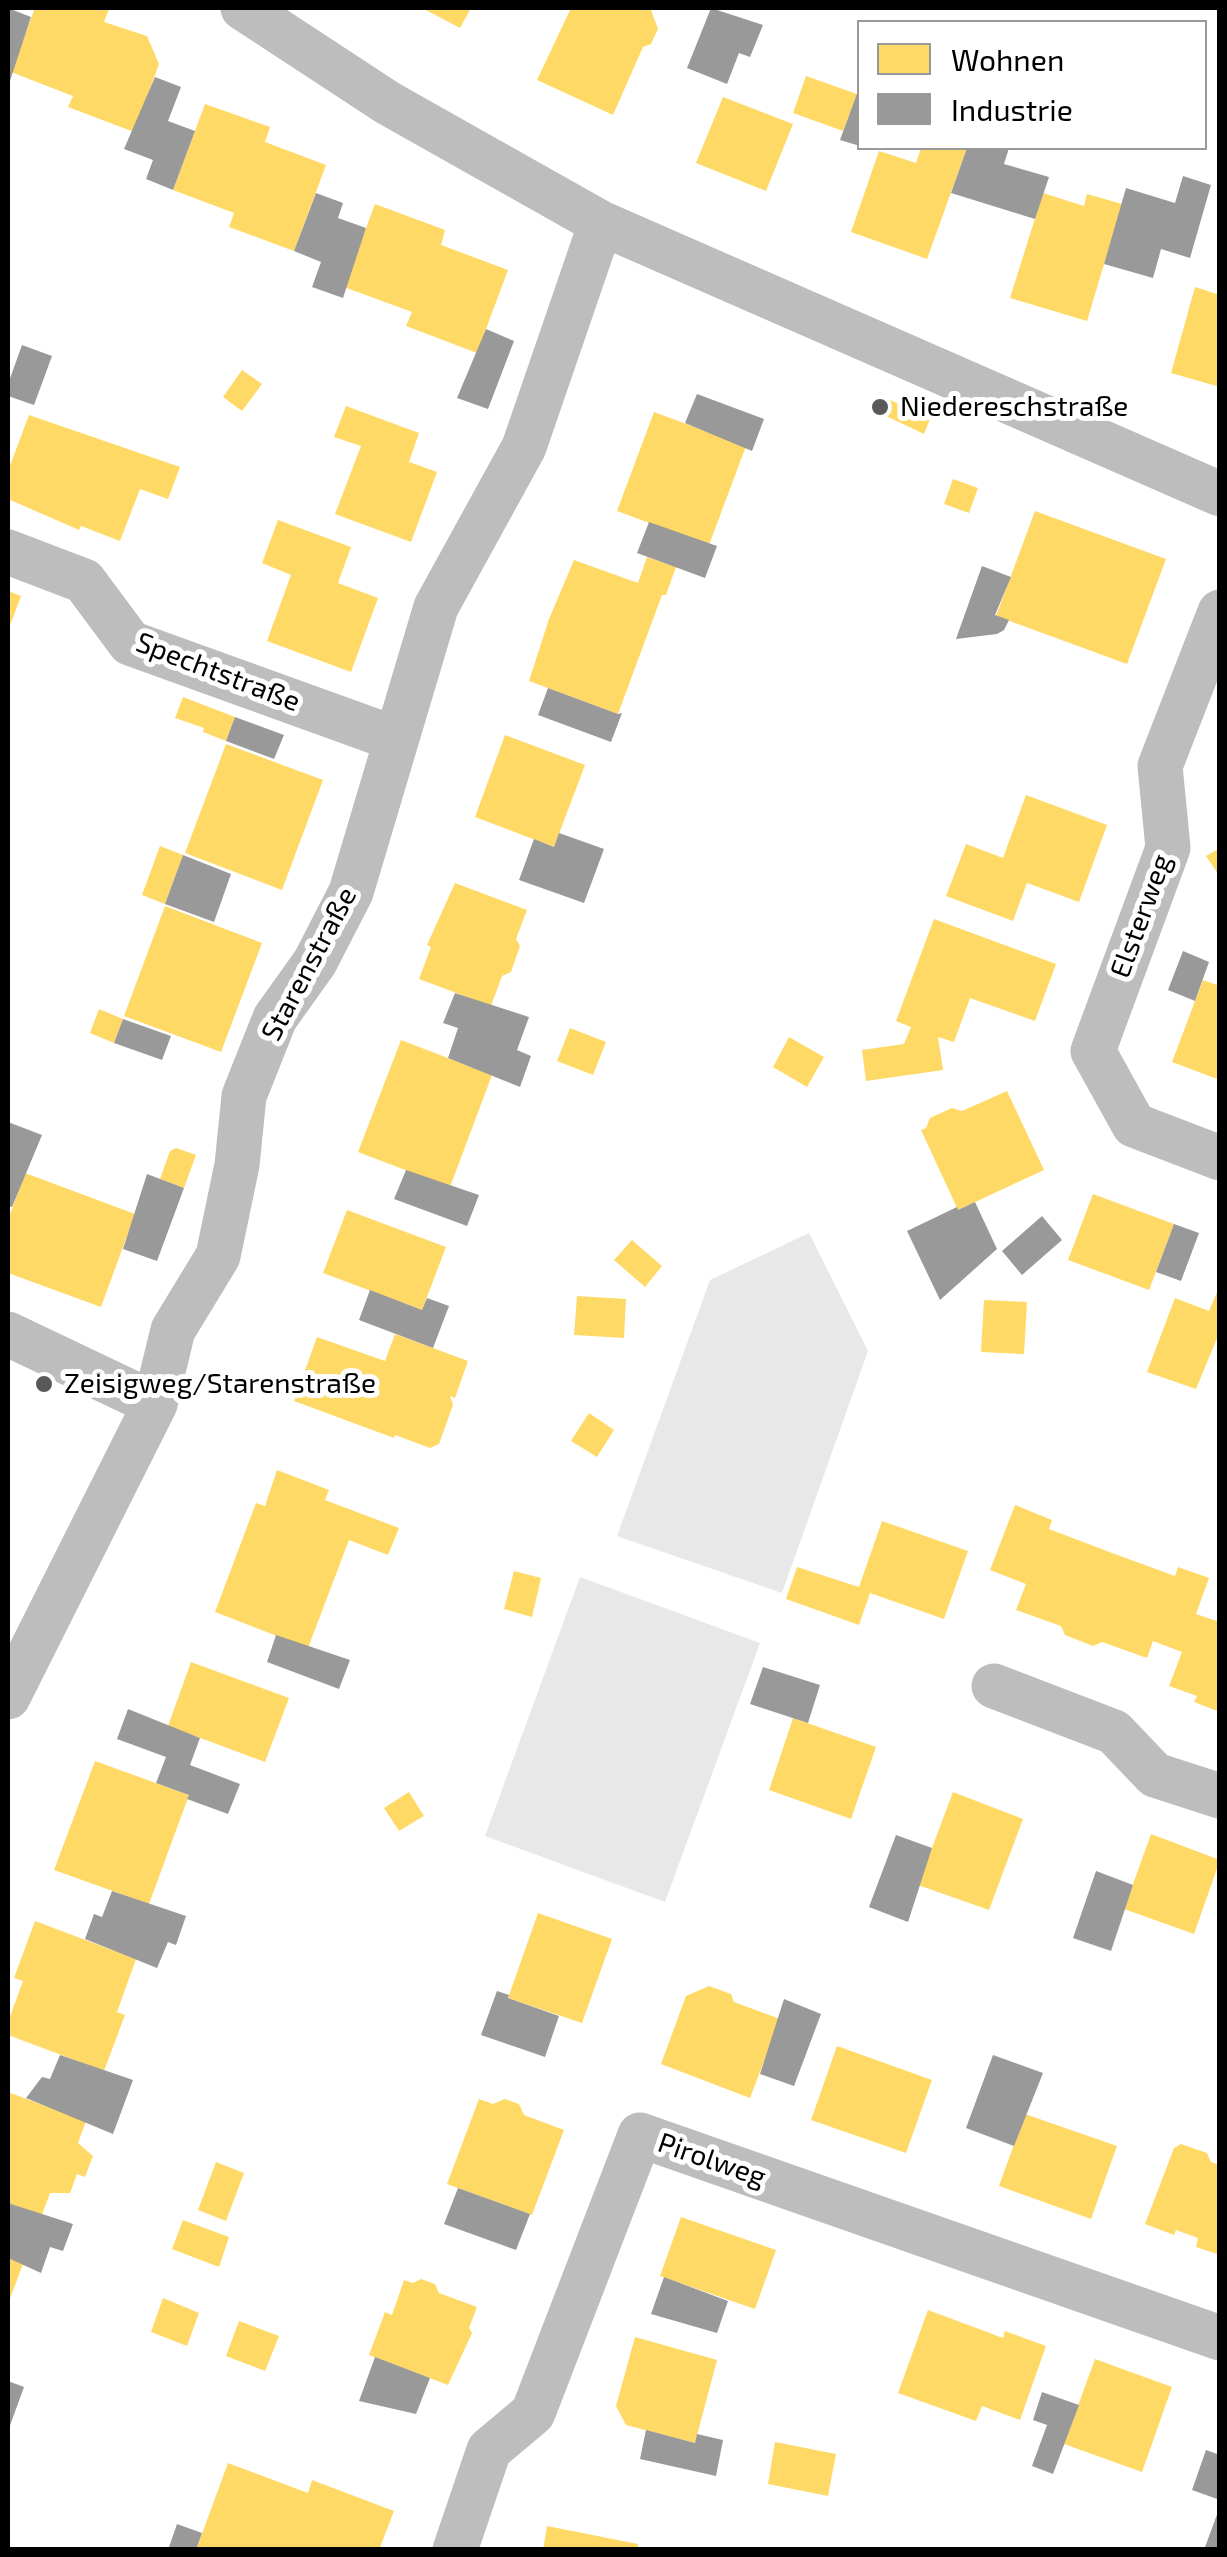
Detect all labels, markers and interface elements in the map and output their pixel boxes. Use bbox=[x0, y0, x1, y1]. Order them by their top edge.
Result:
legend bbox=[857, 20, 1207, 150]
text: Wohnen bbox=[951, 41, 1064, 77]
text: Industrie bbox=[951, 91, 1073, 127]
place label: Niedereschstraße bbox=[900, 390, 1128, 424]
marker: Niedereschstraße bbox=[869, 396, 891, 418]
street label: Spechtstraße bbox=[131, 625, 305, 719]
street label: Elsterweg bbox=[1103, 850, 1179, 982]
street label: Starenstraße bbox=[254, 881, 364, 1047]
place label: Zeisigweg/Starenstraße bbox=[64, 1367, 376, 1401]
marker: Zeisigweg/Starenstraße bbox=[33, 1373, 55, 1395]
street label: Pirolweg bbox=[654, 2126, 770, 2194]

